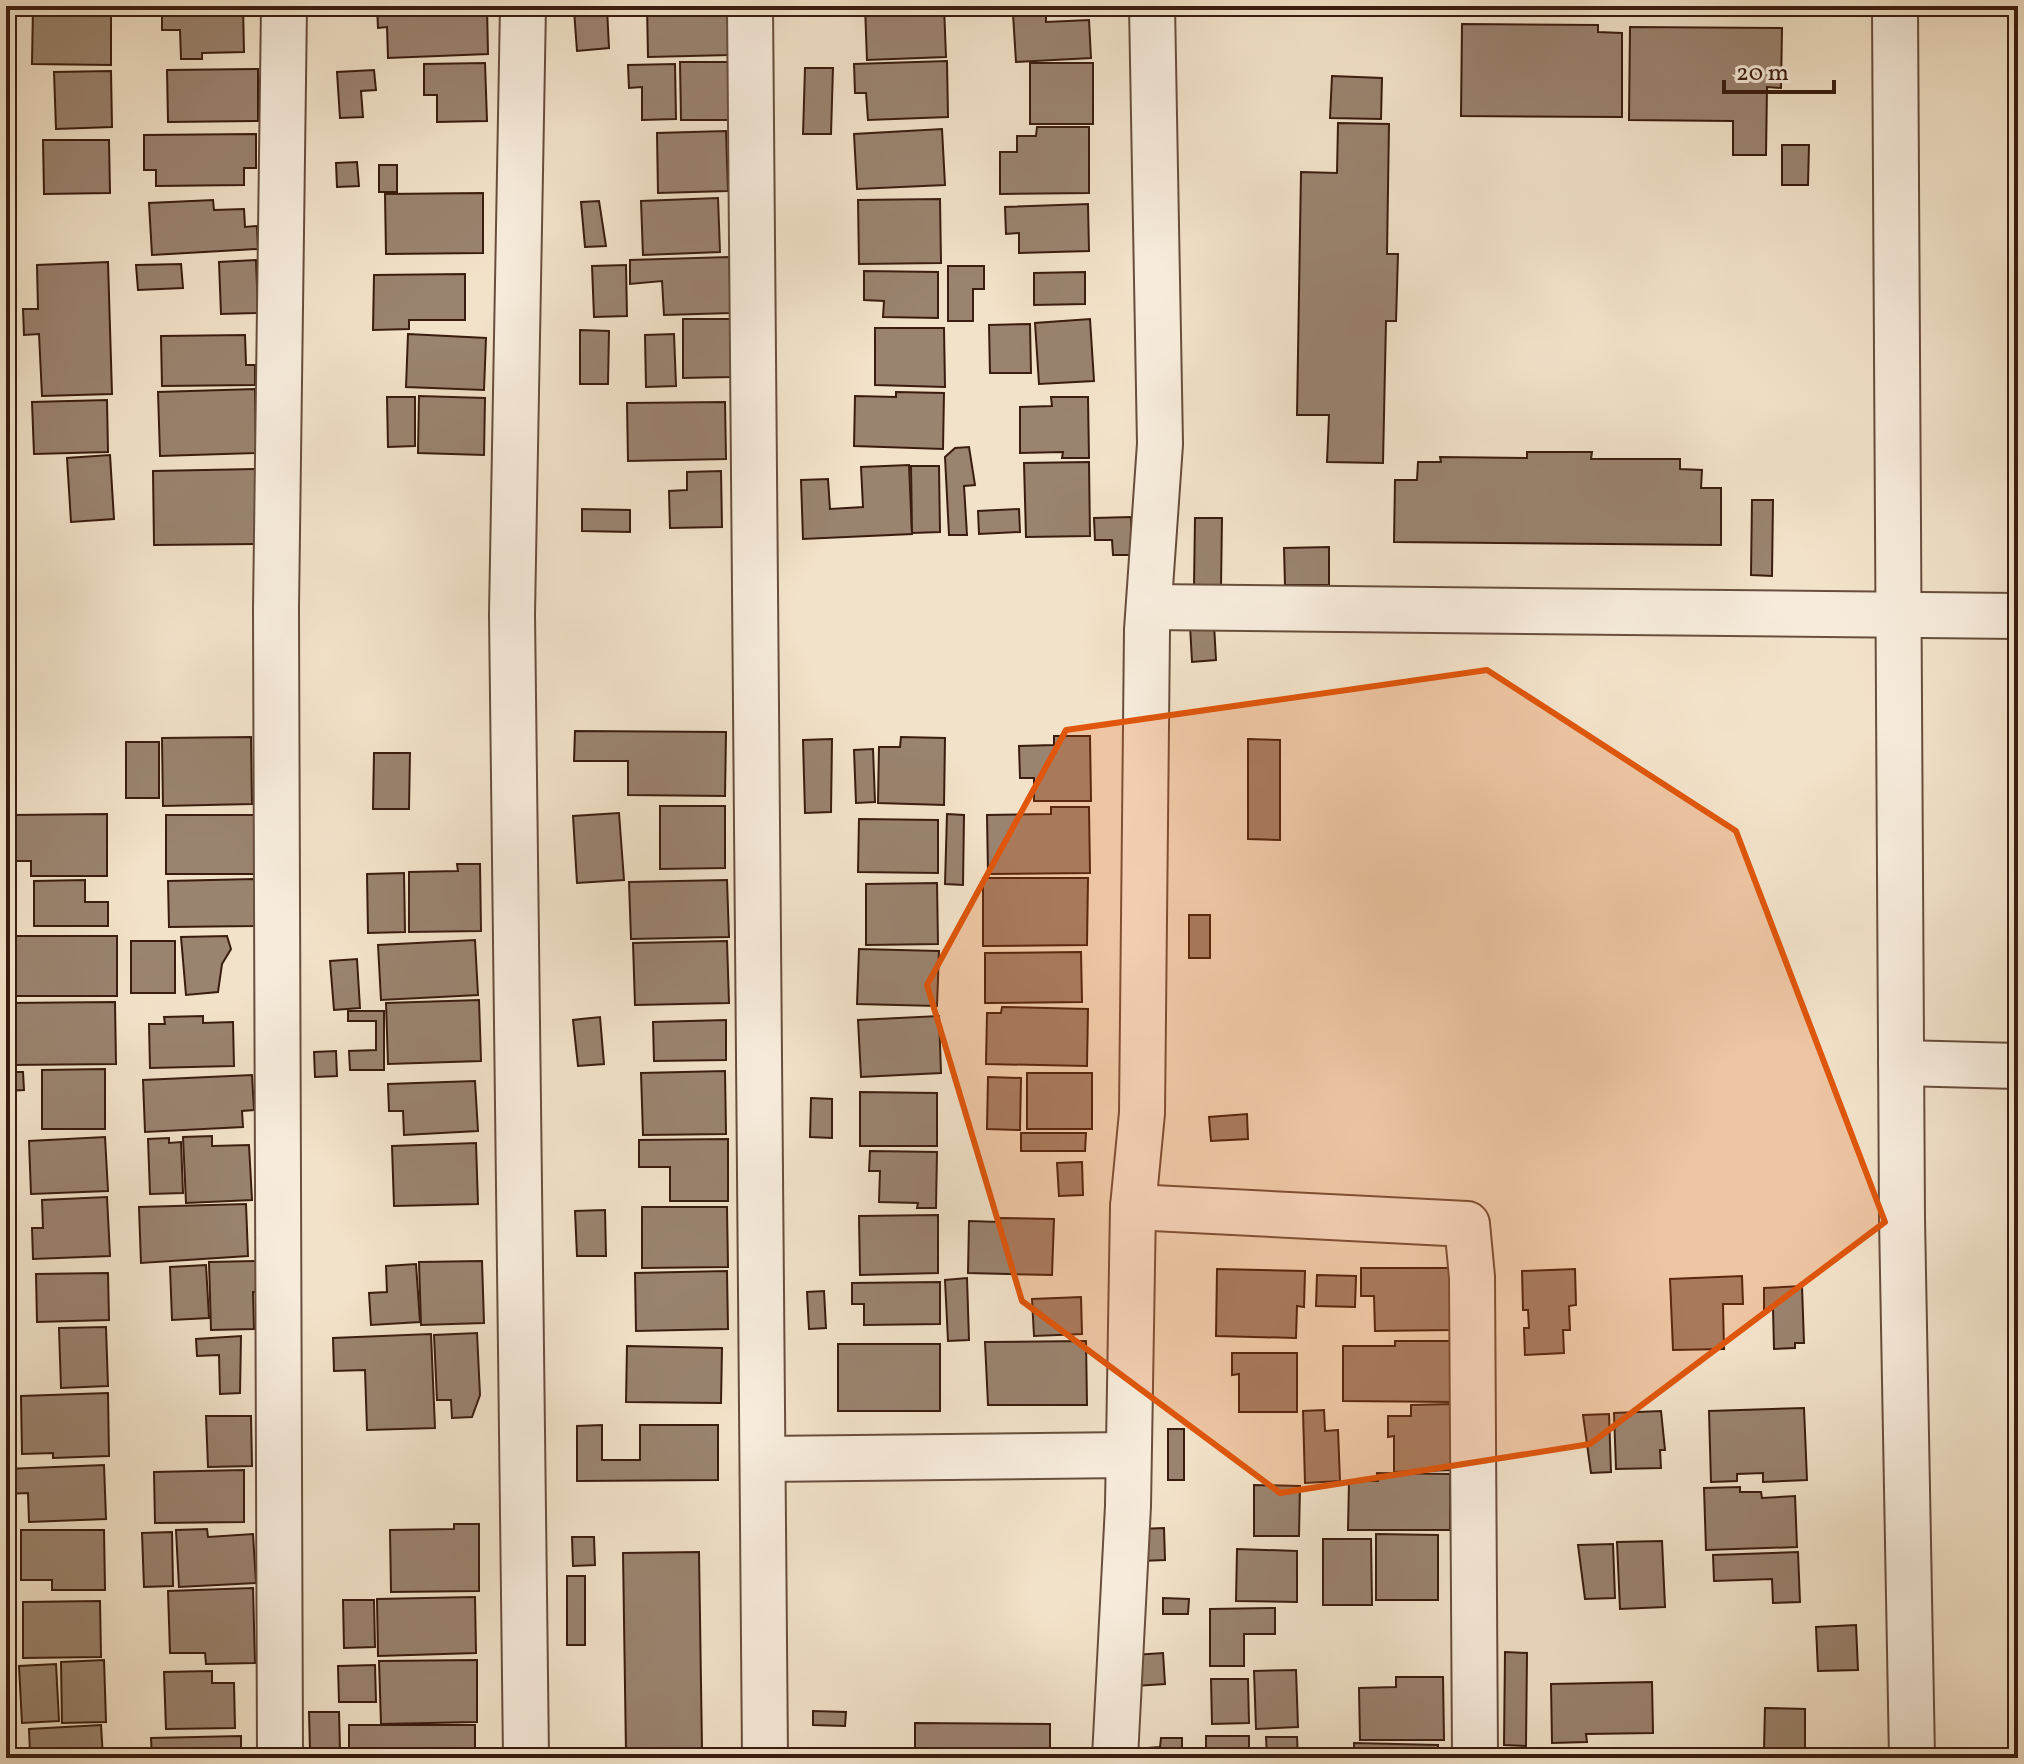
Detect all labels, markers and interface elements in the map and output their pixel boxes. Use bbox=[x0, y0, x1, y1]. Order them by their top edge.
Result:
scale bar bbox=[1724, 44, 1834, 94]
text: 20 m bbox=[1736, 57, 1789, 91]

